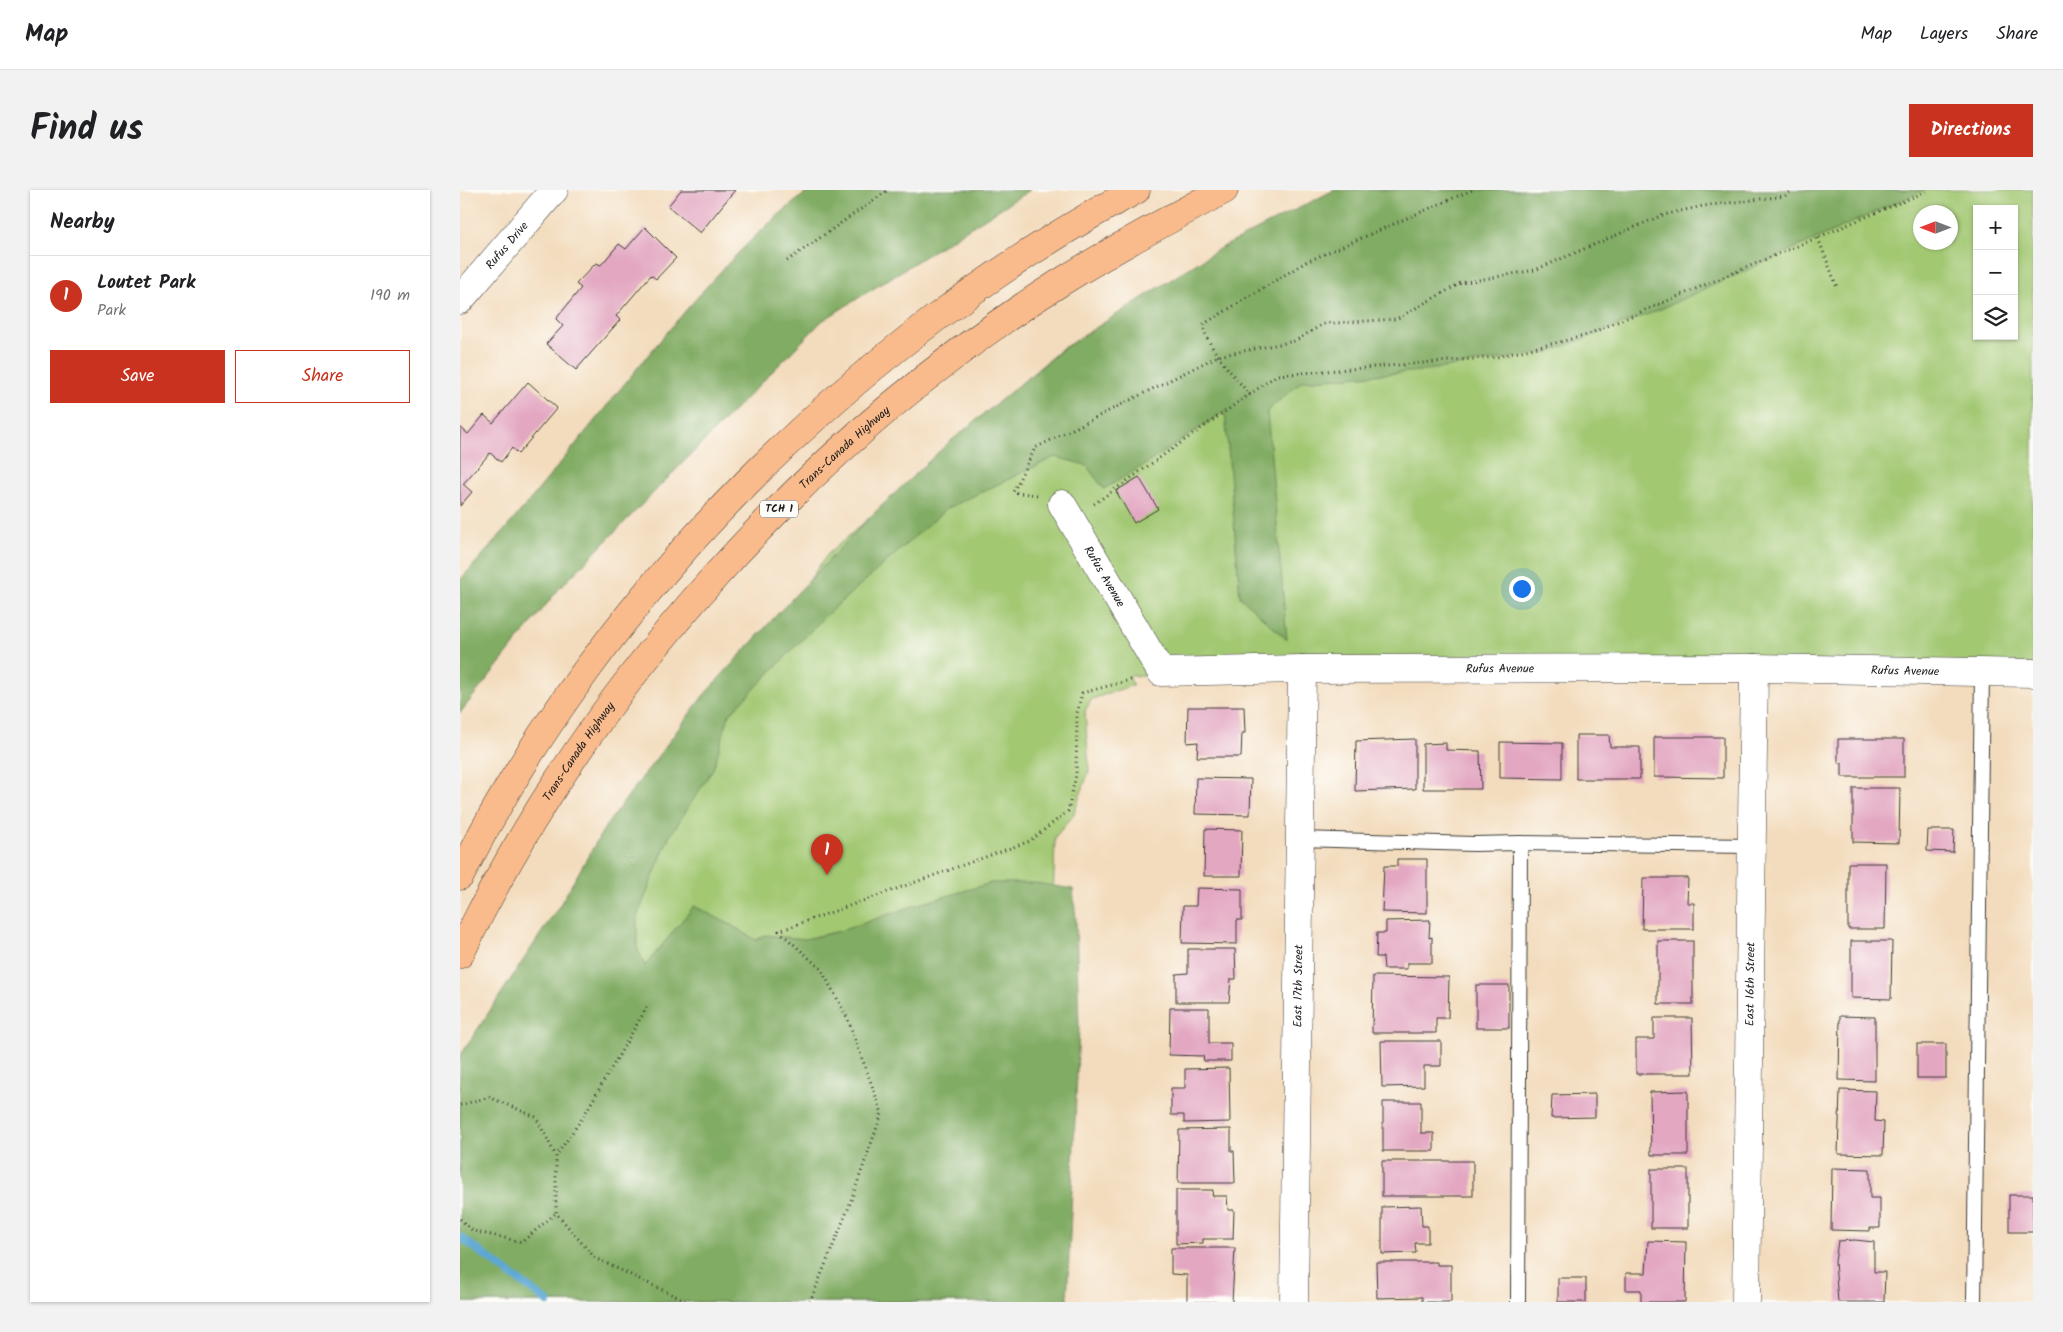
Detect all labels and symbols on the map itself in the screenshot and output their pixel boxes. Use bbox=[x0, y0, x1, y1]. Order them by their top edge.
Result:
north arrow bbox=[1913, 205, 1958, 250]
street label: Rufus Drive bbox=[481, 217, 533, 274]
street label: Trans-Canada Highway bbox=[795, 401, 895, 494]
road number: TCH 1 bbox=[760, 500, 798, 518]
street label: Rufus Avenue bbox=[1079, 542, 1130, 611]
your location bbox=[1509, 576, 1535, 602]
street label: Rufus Avenue bbox=[1466, 659, 1535, 678]
street label: Rufus Avenue bbox=[1871, 661, 1940, 681]
street label: Trans-Canada Highway bbox=[538, 697, 620, 805]
pin: 1 bbox=[811, 834, 843, 875]
street label: East 16th Street bbox=[1740, 942, 1760, 1026]
street label: East 17th Street bbox=[1288, 944, 1308, 1028]

